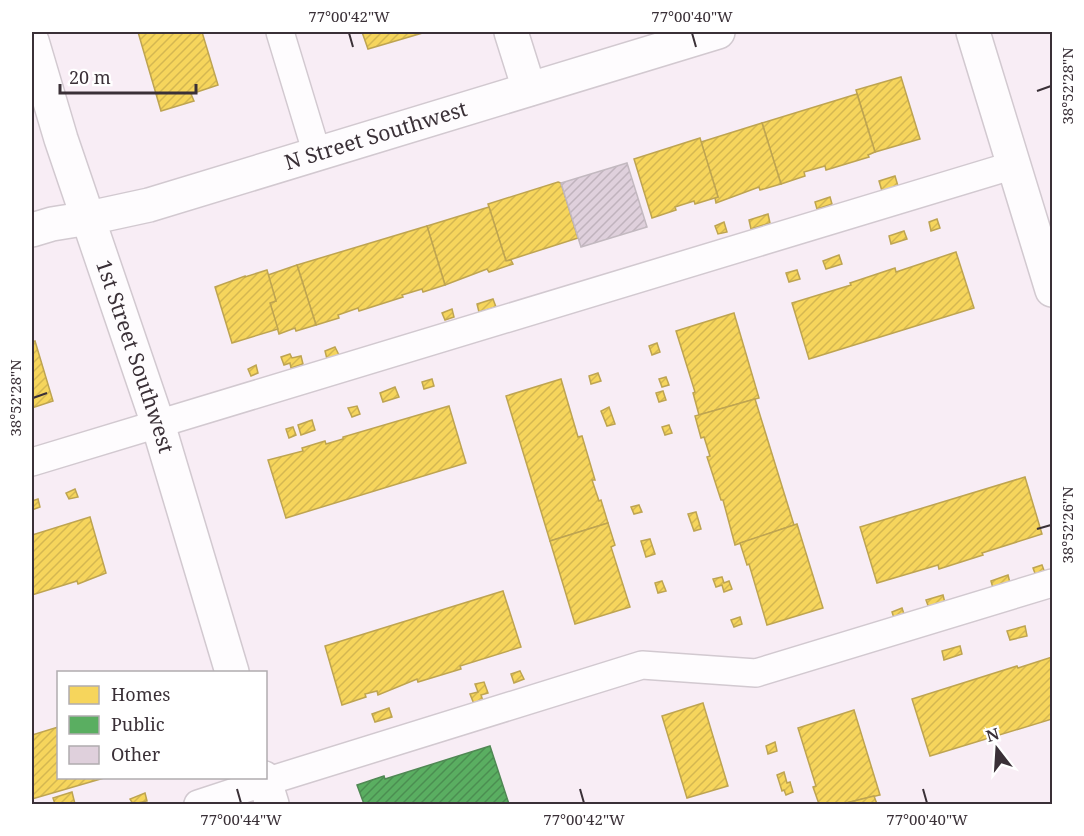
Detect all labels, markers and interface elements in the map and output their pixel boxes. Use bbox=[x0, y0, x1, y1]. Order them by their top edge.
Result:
text: 77°00'42"W bbox=[308, 6, 390, 26]
text: 77°00'40"W bbox=[651, 6, 733, 26]
text: 38°52'28"N bbox=[1057, 47, 1077, 125]
scale bar bbox=[60, 57, 196, 95]
text: 20 m bbox=[69, 65, 111, 89]
street label: N Street Southwest bbox=[281, 94, 470, 176]
street label: 1st Street Southwest bbox=[90, 256, 181, 456]
text: 38°52'28"N bbox=[5, 359, 25, 437]
text: 38°52'26"N bbox=[1057, 486, 1077, 564]
legend bbox=[57, 671, 267, 779]
text: Homes bbox=[111, 682, 170, 706]
text: Public bbox=[111, 712, 165, 736]
north arrow bbox=[967, 719, 1027, 779]
text: N bbox=[983, 722, 1002, 747]
text: Other bbox=[111, 742, 161, 766]
text: 77°00'44"W bbox=[200, 809, 282, 829]
text: 77°00'42"W bbox=[543, 809, 625, 829]
text: 77°00'40"W bbox=[886, 809, 968, 829]

